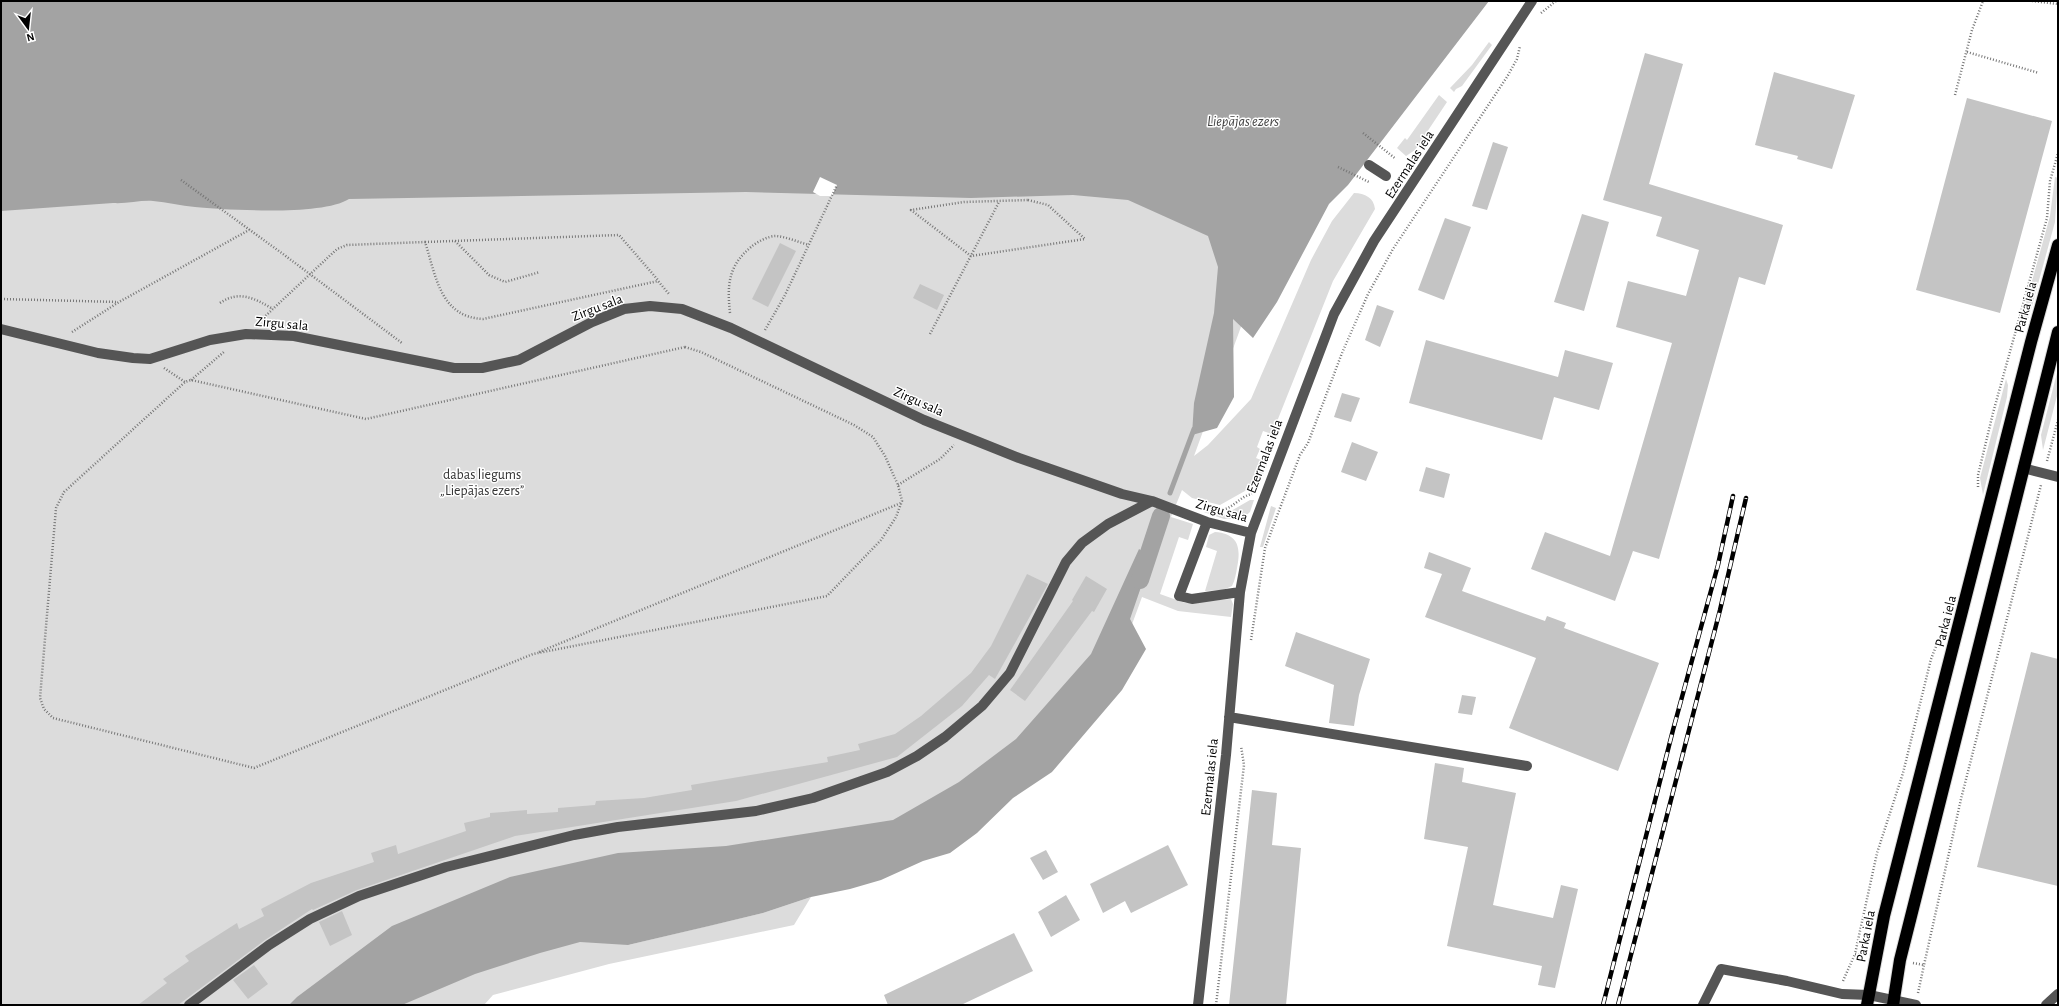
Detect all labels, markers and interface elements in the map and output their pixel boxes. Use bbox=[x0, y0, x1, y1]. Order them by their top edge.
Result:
north arrow bbox=[8, 8, 48, 48]
text: N bbox=[25, 31, 36, 43]
water label: Liepājas ezers bbox=[1207, 114, 1279, 129]
street label: Ezermalas iela bbox=[1383, 128, 1437, 201]
street label: Parka iela bbox=[2012, 280, 2040, 334]
street label: Zirgu sala bbox=[570, 292, 625, 324]
street label: Zirgu sala bbox=[255, 315, 310, 333]
street label: Zirgu sala bbox=[891, 385, 946, 419]
street label: Ezermalas iela bbox=[1244, 417, 1286, 495]
park label: dabas liegums „Liepājas ezers” bbox=[440, 468, 524, 498]
street label: Zirgu sala bbox=[1194, 497, 1250, 525]
street label: Parka iela bbox=[1933, 594, 1959, 648]
street label: Ezermalas iela bbox=[1199, 737, 1221, 817]
street label: Parka iela bbox=[1854, 909, 1878, 963]

